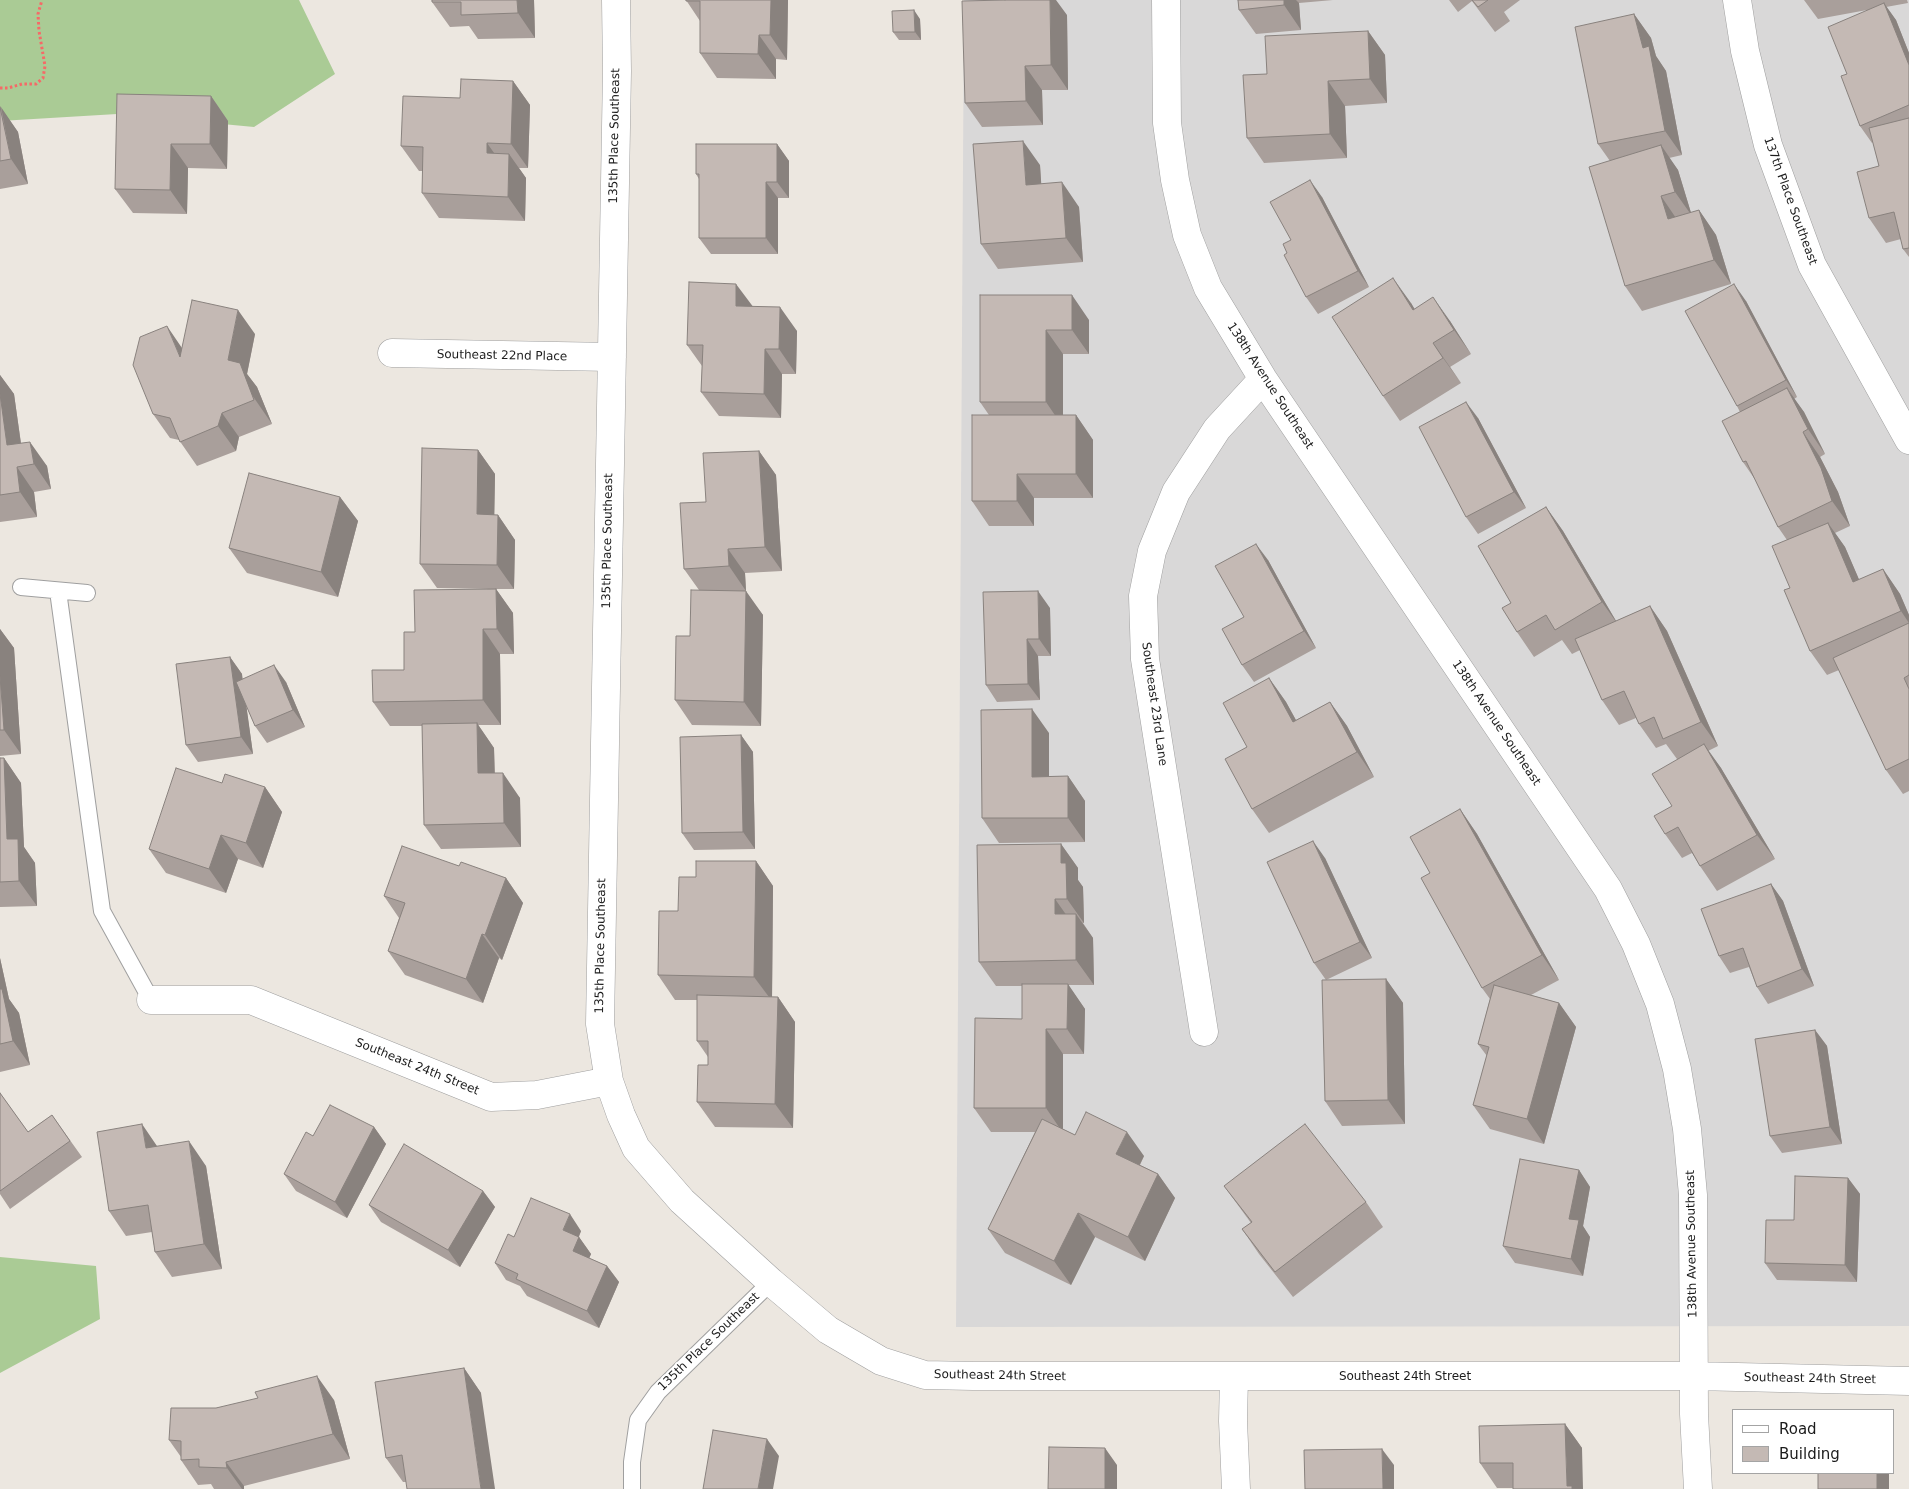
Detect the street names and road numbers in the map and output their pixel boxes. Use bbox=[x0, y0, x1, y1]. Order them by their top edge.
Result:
street label: 135th Place Southeast bbox=[607, 68, 623, 204]
street label: 137th Place Southeast bbox=[1760, 135, 1820, 267]
street label: 138th Avenue Southeast bbox=[1224, 320, 1316, 452]
street label: Southeast 22nd Place bbox=[437, 348, 567, 364]
street label: 135th Place Southeast bbox=[600, 473, 616, 609]
street label: Southeast 23rd Lane bbox=[1138, 641, 1170, 767]
street label: 138th Avenue Southeast bbox=[1449, 658, 1543, 788]
street label: 135th Place Southeast bbox=[593, 878, 609, 1014]
street label: Southeast 24th Street bbox=[353, 1036, 481, 1098]
street label: 138th Avenue Southeast bbox=[1684, 1170, 1700, 1318]
street label: 135th Place Southeast bbox=[655, 1290, 763, 1394]
street label: Southeast 24th Street bbox=[934, 1368, 1066, 1384]
street label: Southeast 24th Street bbox=[1339, 1370, 1471, 1384]
street label: Southeast 24th Street bbox=[1744, 1371, 1876, 1387]

